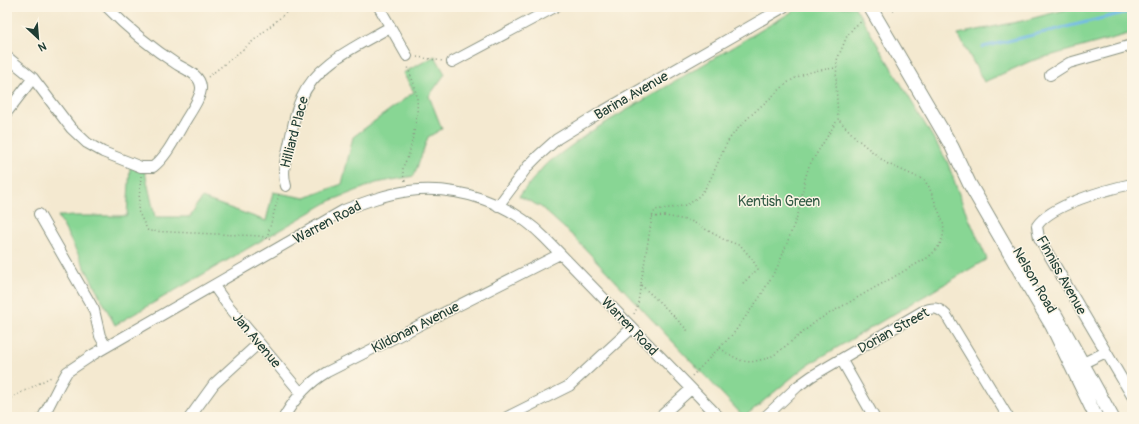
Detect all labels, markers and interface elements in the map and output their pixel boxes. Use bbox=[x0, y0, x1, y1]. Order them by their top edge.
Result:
north arrow bbox=[18, 18, 58, 58]
text: N bbox=[35, 39, 48, 54]
street label: Barina Avenue bbox=[591, 67, 671, 123]
street label: Hilliard Place bbox=[277, 94, 312, 170]
park label: Kentish Green bbox=[738, 193, 820, 210]
street label: Warren Road bbox=[290, 197, 364, 247]
street label: Finniss Avenue bbox=[1033, 233, 1090, 318]
street label: Nelson Road bbox=[1009, 244, 1060, 316]
street label: Warren Road bbox=[598, 294, 662, 359]
street label: Kildonan Avenue bbox=[368, 298, 462, 357]
street label: Dorian Street bbox=[855, 304, 932, 357]
street label: Jan Avenue bbox=[229, 309, 285, 371]

